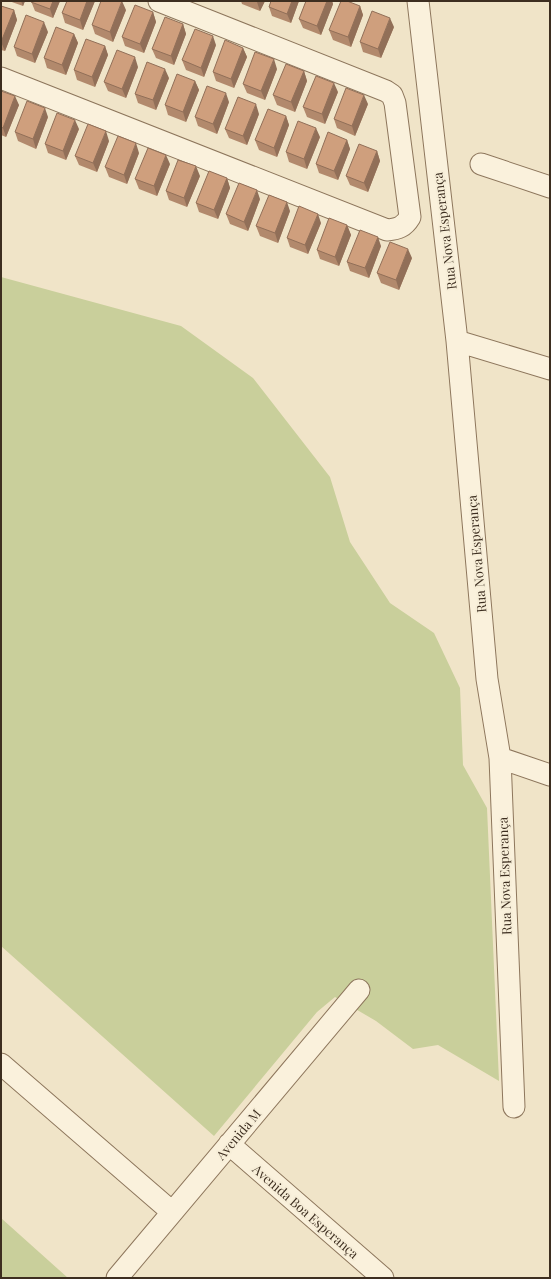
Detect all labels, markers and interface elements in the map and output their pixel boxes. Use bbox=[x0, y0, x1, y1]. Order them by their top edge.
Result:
street label: Rua Nova Esperança bbox=[428, 171, 460, 291]
street label: Rua Nova Esperança bbox=[462, 494, 490, 614]
street label: Rua Nova Esperança bbox=[493, 816, 515, 935]
street label: Avenida M bbox=[211, 1105, 264, 1164]
street label: Avenida Boa Esperança bbox=[249, 1160, 363, 1262]

